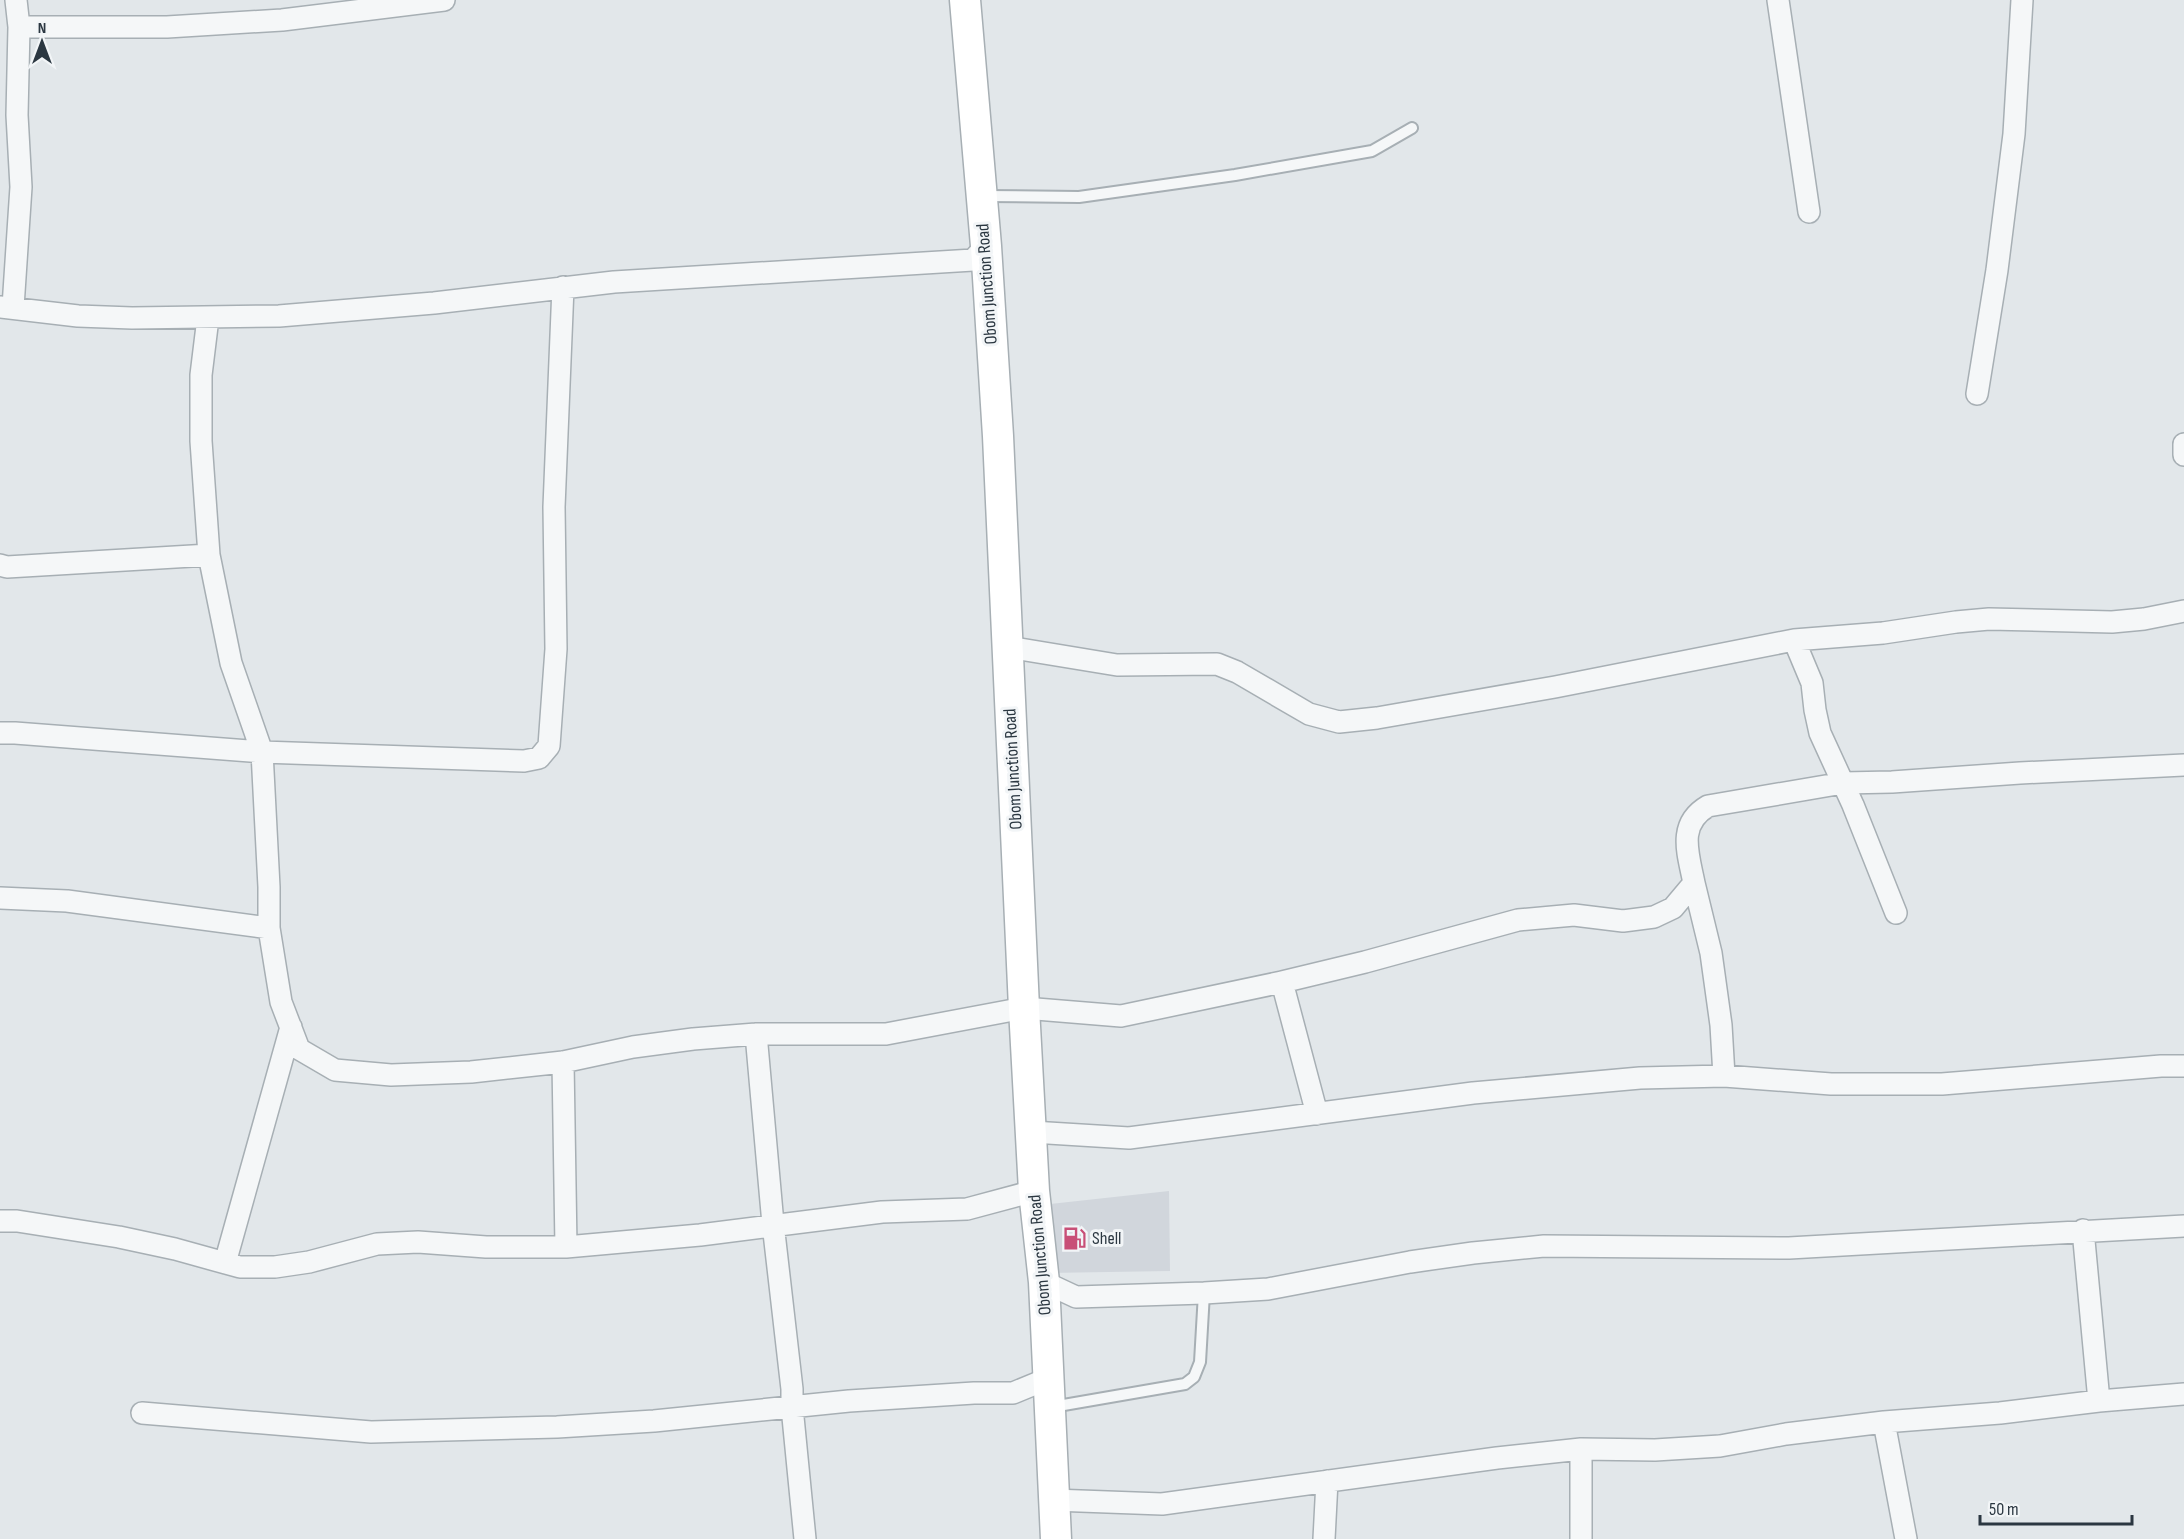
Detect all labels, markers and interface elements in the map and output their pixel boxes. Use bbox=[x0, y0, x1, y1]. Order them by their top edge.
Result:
north arrow bbox=[12, 12, 72, 72]
text: N bbox=[38, 19, 46, 38]
street label: Obom Junction Road bbox=[972, 223, 1002, 345]
street label: Obom Junction Road bbox=[999, 708, 1027, 830]
street label: Obom Junction Road bbox=[1024, 1194, 1056, 1316]
fuel station icon: Shell bbox=[1061, 1225, 1087, 1251]
place label: Shell bbox=[1092, 1228, 1121, 1249]
scale bar bbox=[1980, 1488, 2132, 1526]
text: 50 m bbox=[1989, 1499, 2019, 1520]

